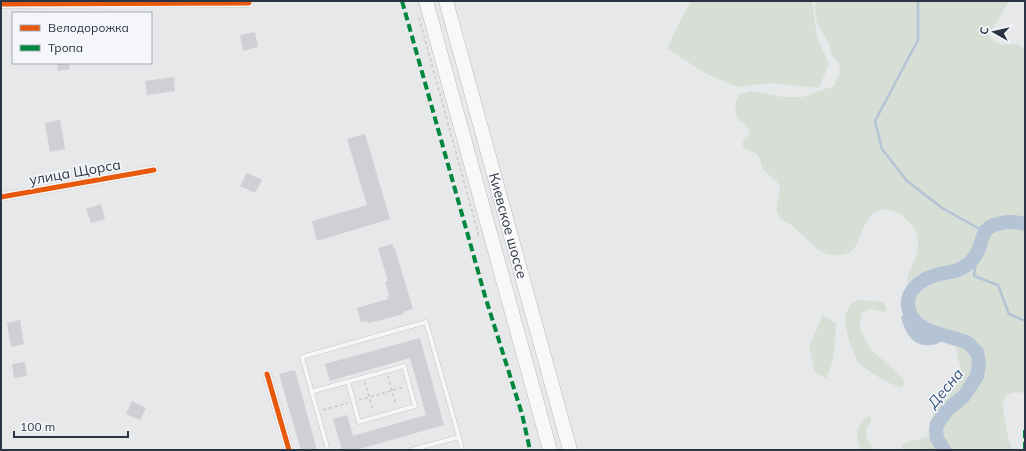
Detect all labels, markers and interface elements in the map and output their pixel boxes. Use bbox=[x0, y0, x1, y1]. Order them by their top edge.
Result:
legend bbox=[12, 12, 152, 64]
north arrow bbox=[974, 12, 1014, 52]
text: Велодорожка bbox=[48, 20, 129, 35]
text: С bbox=[977, 25, 992, 35]
text: Тропа bbox=[48, 40, 83, 55]
street label: улица Щорса bbox=[28, 155, 122, 189]
street label: Киевское шоссе bbox=[485, 171, 531, 281]
water label: Десна bbox=[922, 364, 967, 413]
scale bar bbox=[14, 413, 128, 439]
text: 100 m bbox=[20, 419, 55, 434]

